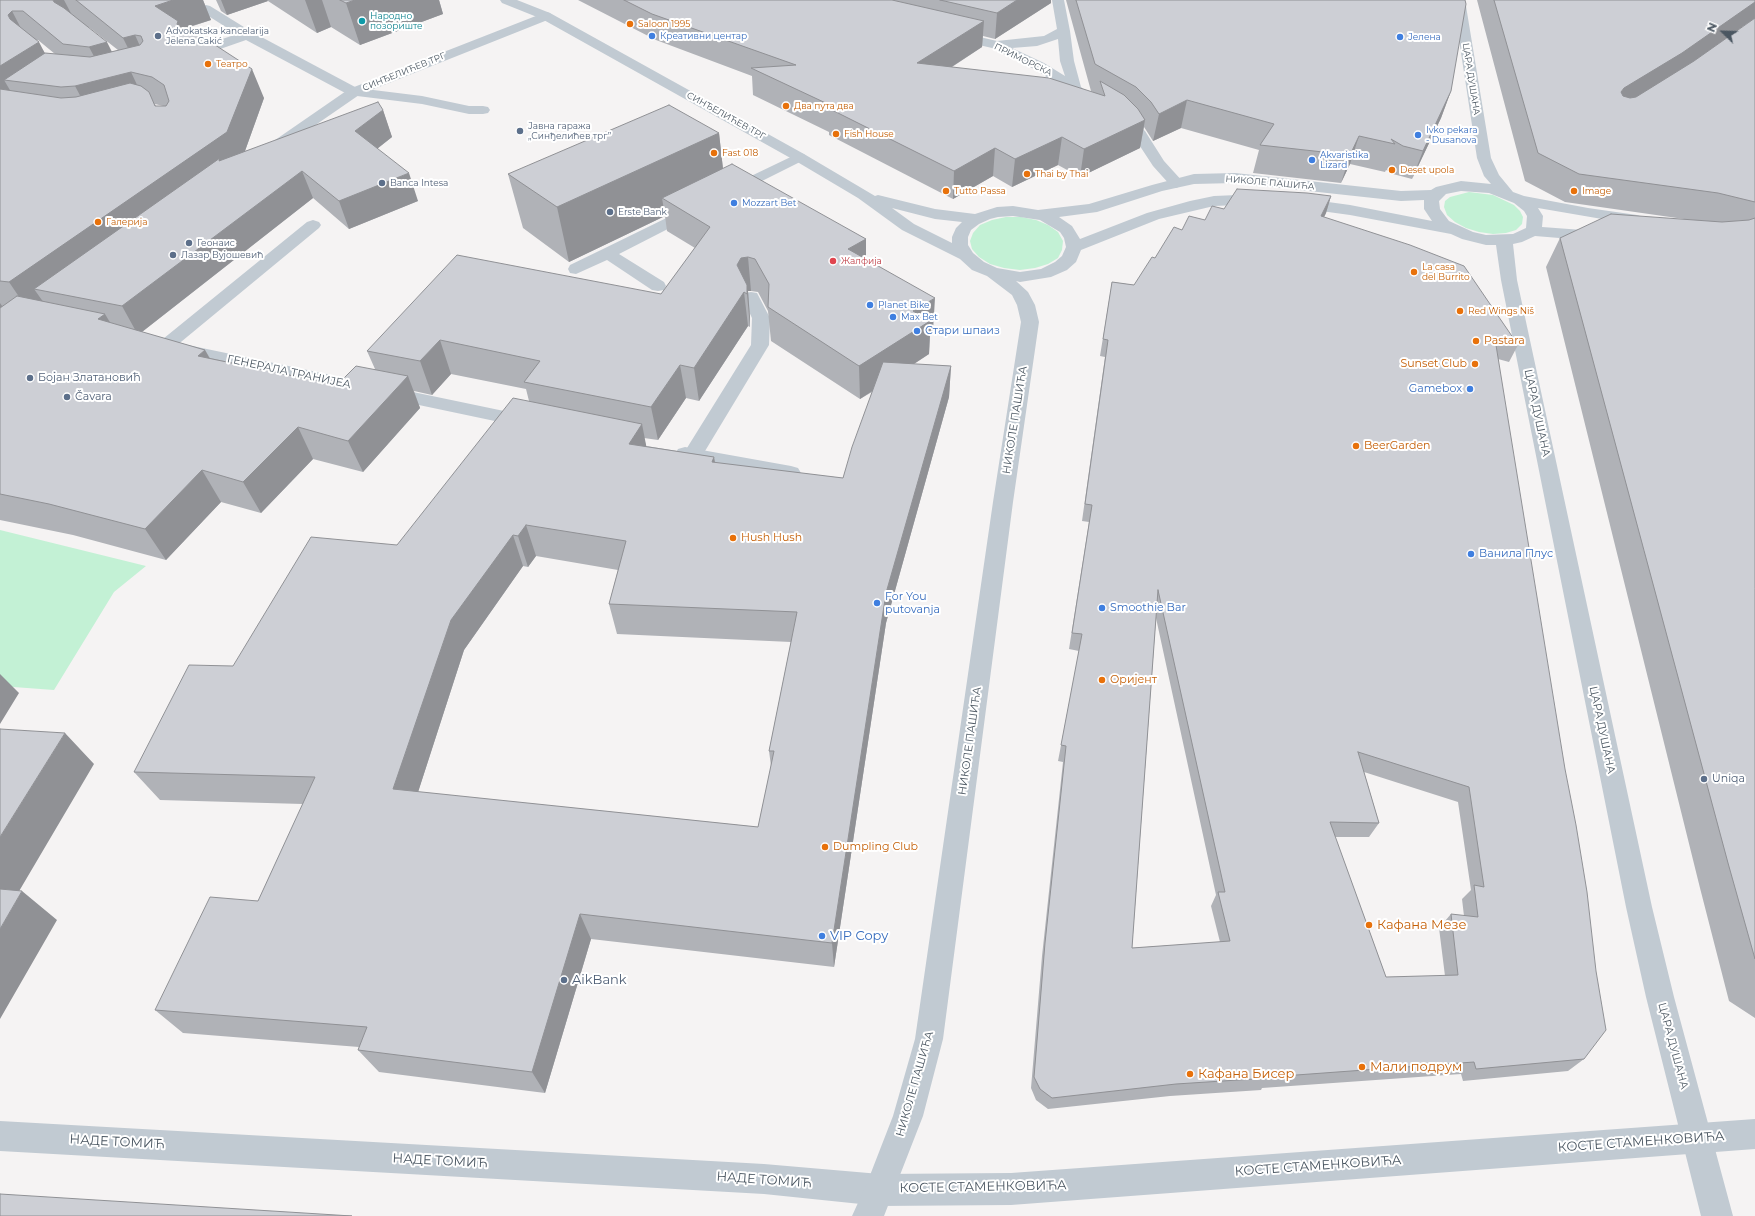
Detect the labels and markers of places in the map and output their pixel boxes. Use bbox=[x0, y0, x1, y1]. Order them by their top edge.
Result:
place label: Народно позориште bbox=[370, 11, 423, 32]
marker: Народно позориште bbox=[357, 16, 367, 26]
marker: Saloon 1995 bbox=[625, 19, 635, 29]
place label: Saloon 1995 bbox=[638, 19, 690, 29]
place label: Advokatska kancelarija Jelena Cakić bbox=[166, 26, 269, 47]
marker: Advokatska kancelarija Jelena Cakić bbox=[153, 31, 163, 41]
marker: Креативни центар bbox=[647, 31, 657, 41]
place label: Креативни центар bbox=[660, 31, 747, 41]
marker: Јелена bbox=[1395, 32, 1405, 42]
place label: Јелена bbox=[1408, 32, 1441, 42]
marker: Театро bbox=[203, 59, 213, 69]
place label: Театро bbox=[216, 59, 248, 69]
marker: Два пута два bbox=[781, 101, 791, 111]
place label: Два пута два bbox=[794, 101, 854, 111]
place label: Јавна гаража „Синђелићев трг” bbox=[528, 121, 611, 142]
place label: Ivko pekara - Dusanova bbox=[1426, 125, 1477, 146]
marker: Јавна гаража „Синђелићев трг” bbox=[515, 126, 525, 136]
marker: Fish House bbox=[831, 129, 841, 139]
place label: Fish House bbox=[844, 129, 894, 139]
marker: Ivko pekara - Dusanova bbox=[1413, 130, 1423, 140]
marker: Fast 018 bbox=[709, 148, 719, 158]
place label: Fast 018 bbox=[722, 148, 758, 158]
place label: Akvaristika Lizard bbox=[1320, 150, 1369, 171]
marker: Akvaristika Lizard bbox=[1307, 155, 1317, 165]
marker: Deset upola bbox=[1387, 165, 1397, 175]
place label: Deset upola bbox=[1400, 165, 1454, 175]
marker: Thai by Thai bbox=[1022, 169, 1032, 179]
place label: Thai by Thai bbox=[1035, 169, 1089, 179]
marker: Banca Intesa bbox=[377, 178, 387, 188]
place label: Banca Intesa bbox=[390, 178, 448, 188]
marker: Tutto Passa bbox=[941, 186, 951, 196]
place label: Tutto Passa bbox=[954, 186, 1006, 196]
marker: Image bbox=[1569, 186, 1579, 196]
place label: Image bbox=[1582, 186, 1611, 196]
marker: Mozzart Bet bbox=[729, 198, 739, 208]
place label: Mozzart Bet bbox=[742, 198, 796, 208]
marker: Erste Bank bbox=[605, 207, 615, 217]
place label: Erste Bank bbox=[618, 207, 667, 217]
marker: Галерија bbox=[93, 217, 103, 227]
place label: Галерија bbox=[106, 217, 147, 227]
marker: Геонаис bbox=[184, 238, 194, 248]
place label: Геонаис bbox=[197, 238, 235, 248]
marker: Лазар Вујошевић bbox=[168, 250, 178, 260]
place label: Лазар Вујошевић bbox=[181, 250, 263, 260]
marker: Жалфија bbox=[828, 256, 838, 266]
place label: Жалфија bbox=[841, 256, 882, 266]
place label: La casa del Burrito bbox=[1422, 262, 1470, 283]
marker: La casa del Burrito bbox=[1409, 267, 1419, 277]
marker: Planet Bike bbox=[865, 300, 875, 310]
place label: Planet Bike bbox=[878, 300, 930, 310]
marker: Red Wings Niš bbox=[1455, 306, 1465, 316]
place label: Red Wings Niš bbox=[1468, 306, 1534, 316]
marker: Max Bet bbox=[888, 312, 898, 322]
place label: Max Bet bbox=[901, 312, 938, 322]
place label: Стари шпаиз bbox=[925, 324, 1000, 338]
marker: Стари шпаиз bbox=[912, 326, 922, 336]
place label: Pastara bbox=[1484, 334, 1525, 348]
marker: Pastara bbox=[1471, 336, 1481, 346]
place label: Sunset Club bbox=[1400, 357, 1467, 371]
marker: Sunset Club bbox=[1470, 359, 1480, 369]
place label: Бојан Златановић bbox=[38, 371, 141, 385]
marker: Бојан Златановић bbox=[25, 373, 35, 383]
place label: Gamebox bbox=[1409, 382, 1462, 396]
marker: Gamebox bbox=[1465, 384, 1475, 394]
place label: Čavara bbox=[75, 390, 112, 404]
marker: Čavara bbox=[62, 392, 72, 402]
place label: BeerGarden bbox=[1364, 439, 1431, 453]
marker: BeerGarden bbox=[1351, 441, 1361, 451]
place label: Hush Hush bbox=[741, 531, 802, 545]
marker: Hush Hush bbox=[728, 533, 738, 543]
place label: Ванила Плус bbox=[1479, 547, 1553, 561]
marker: Ванила Плус bbox=[1466, 549, 1476, 559]
place label: For You putovanja bbox=[885, 590, 940, 616]
marker: For You putovanja bbox=[872, 598, 882, 608]
place label: Smoothie Bar bbox=[1110, 601, 1186, 615]
marker: Smoothie Bar bbox=[1097, 603, 1107, 613]
place label: Оријент bbox=[1110, 673, 1157, 687]
marker: Оријент bbox=[1097, 675, 1107, 685]
place label: Uniqa bbox=[1712, 772, 1745, 786]
marker: Uniqa bbox=[1699, 774, 1709, 784]
place label: Dumpling Club bbox=[833, 840, 918, 854]
marker: Dumpling Club bbox=[820, 842, 830, 852]
place label: Кафана Мезе bbox=[1377, 917, 1467, 933]
marker: Кафана Мезе bbox=[1364, 920, 1374, 930]
place label: VIP Copy bbox=[830, 928, 888, 944]
marker: VIP Copy bbox=[817, 931, 827, 941]
place label: AikBank bbox=[572, 972, 627, 988]
marker: AikBank bbox=[559, 975, 569, 985]
place label: Мали подрум bbox=[1370, 1059, 1462, 1075]
marker: Мали подрум bbox=[1357, 1062, 1367, 1072]
place label: Кафана Бисер bbox=[1198, 1066, 1295, 1082]
marker: Кафана Бисер bbox=[1185, 1069, 1195, 1079]

